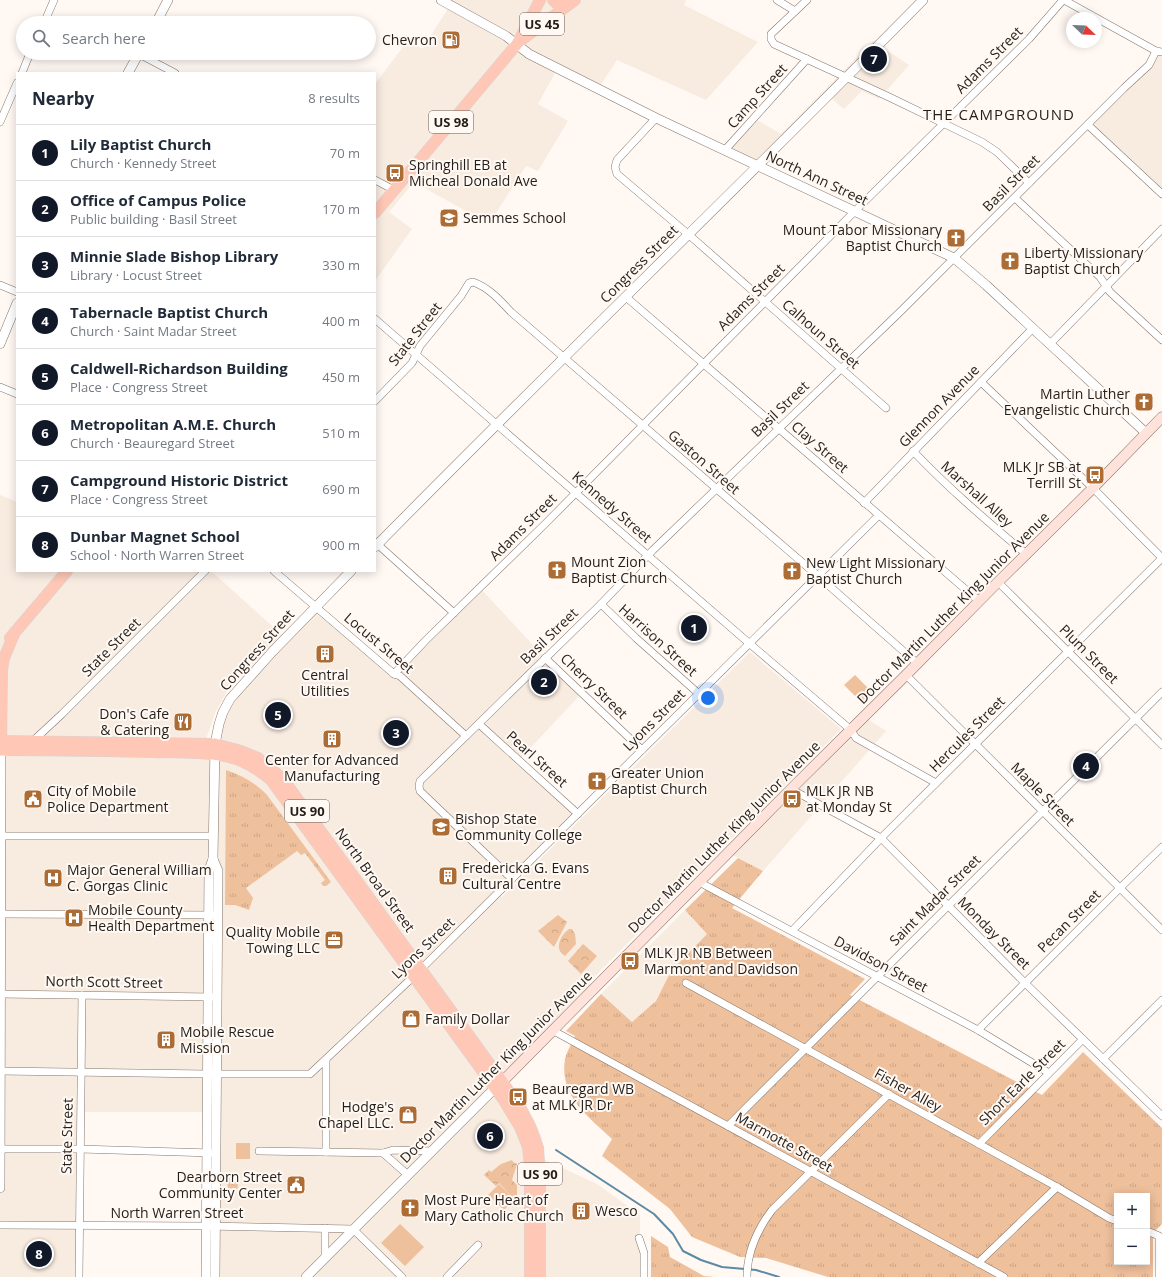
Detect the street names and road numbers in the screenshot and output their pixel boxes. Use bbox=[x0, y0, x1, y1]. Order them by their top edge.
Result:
road number: US 45 bbox=[520, 13, 564, 35]
street label: Adams Street bbox=[951, 22, 1026, 97]
street label: Camp Street bbox=[723, 59, 791, 132]
road number: US 98 bbox=[429, 111, 473, 133]
street label: North Ann Street bbox=[763, 146, 871, 210]
street label: Basil Street bbox=[978, 150, 1043, 215]
street label: Congress Street bbox=[595, 220, 682, 307]
street label: Adams Street bbox=[713, 259, 788, 334]
street label: Calhoun Street bbox=[778, 295, 864, 373]
street label: State Street bbox=[384, 298, 446, 370]
street label: Glennon Avenue bbox=[894, 360, 983, 451]
street label: Basil Street bbox=[747, 376, 813, 441]
street label: Clay Street bbox=[788, 417, 853, 477]
street label: Gaston Street bbox=[664, 425, 744, 498]
street label: Marshall Alley bbox=[937, 456, 1018, 532]
street label: Kennedy Street bbox=[568, 467, 656, 547]
street label: Adams Street bbox=[485, 489, 560, 564]
street label: Doctor Martin Luther King Junior Avenue bbox=[852, 507, 1053, 708]
street label: Harrison Street bbox=[615, 599, 702, 680]
street label: Basil Street bbox=[516, 603, 582, 668]
street label: Congress Street bbox=[215, 605, 298, 694]
street label: Locust Street bbox=[340, 608, 418, 677]
street label: State Street bbox=[77, 613, 144, 680]
street label: Plum Street bbox=[1056, 620, 1123, 687]
street label: Cherry Street bbox=[557, 649, 632, 723]
street label: Lyons Street bbox=[618, 684, 689, 755]
street label: Hercules Street bbox=[925, 692, 1009, 776]
street label: Pearl Street bbox=[503, 726, 572, 791]
street label: Doctor Martin Luther King Junior Avenue bbox=[623, 736, 824, 937]
street label: Maple Street bbox=[1007, 758, 1079, 830]
road number: US 90 bbox=[285, 800, 329, 822]
street label: North Broad Street bbox=[331, 824, 420, 936]
street label: Saint Madar Street bbox=[885, 850, 984, 949]
street label: Pecan Street bbox=[1033, 885, 1104, 956]
street label: Monday Street bbox=[954, 892, 1035, 973]
street label: Lyons Street bbox=[387, 913, 458, 983]
street label: Davidson Street bbox=[831, 931, 931, 996]
street label: Doctor Martin Luther King Junior Avenue bbox=[395, 966, 596, 1167]
street label: North Scott Street bbox=[45, 971, 163, 992]
street label: Short Earle Street bbox=[974, 1034, 1069, 1129]
street label: Fisher Alley bbox=[871, 1063, 946, 1116]
street label: State Street bbox=[56, 1098, 77, 1174]
street label: Marmotte Street bbox=[732, 1107, 836, 1176]
road number: US 90 bbox=[518, 1163, 562, 1185]
street label: North Warren Street bbox=[110, 1203, 244, 1222]

